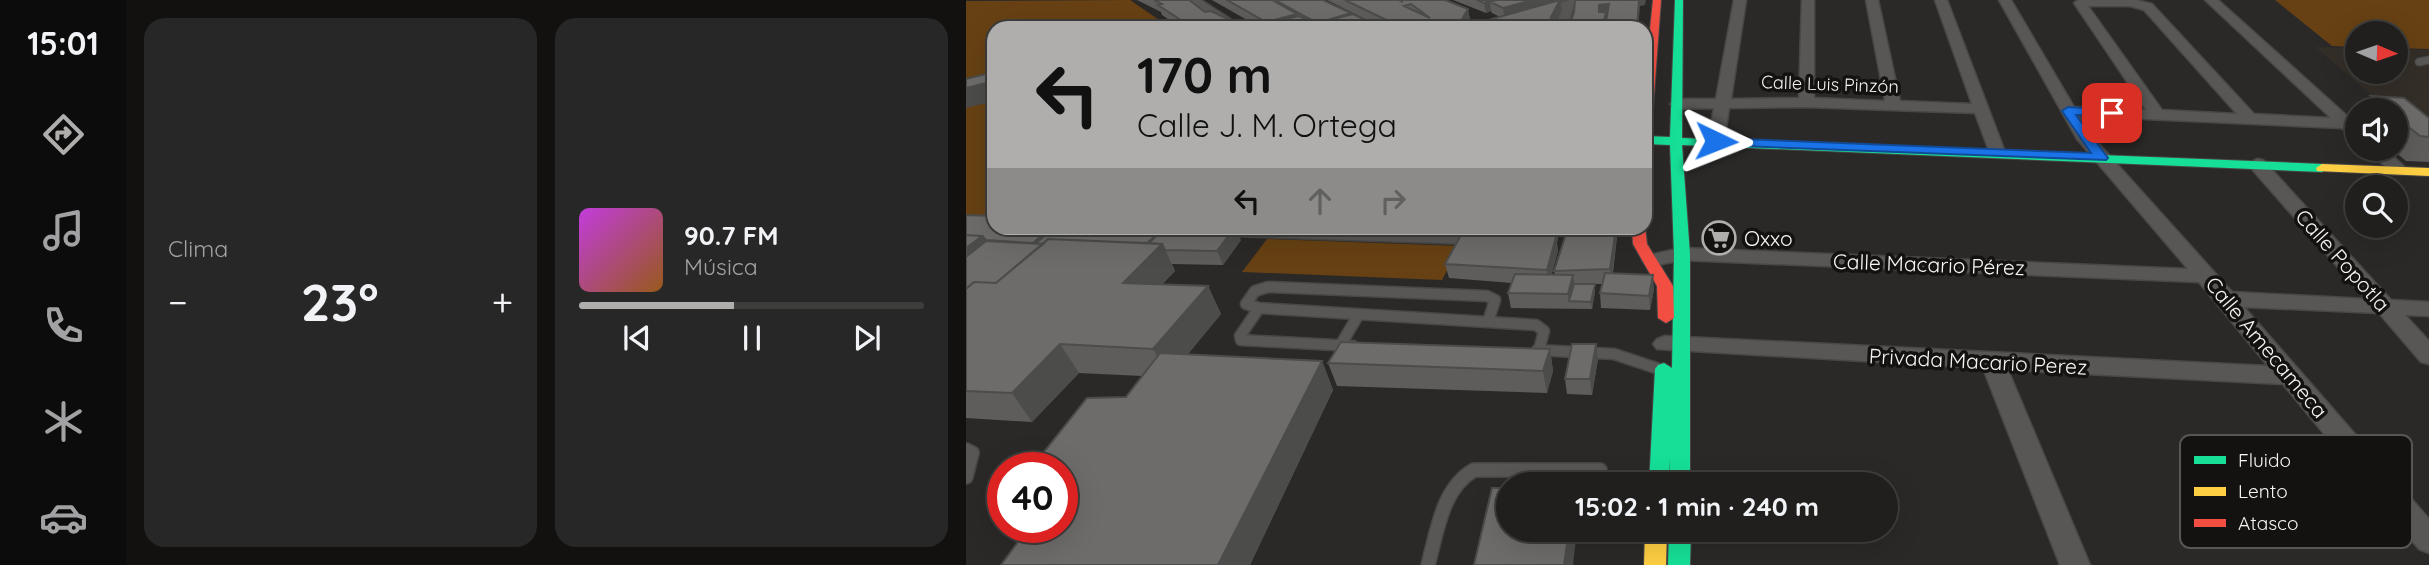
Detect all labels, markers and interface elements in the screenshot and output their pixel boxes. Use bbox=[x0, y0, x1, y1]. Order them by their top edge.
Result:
north arrow bbox=[2345, 21, 2408, 84]
map controls bbox=[2345, 21, 2408, 238]
text: 15:01 bbox=[27, 23, 99, 63]
text: 170 m bbox=[1137, 44, 1272, 105]
icon: left bbox=[1022, 49, 1113, 140]
street label: Calle Luis Pinzón bbox=[1761, 70, 1899, 98]
pin bbox=[2082, 83, 2142, 143]
icon: arrive bbox=[2093, 94, 2131, 132]
button: sound bbox=[2345, 98, 2408, 161]
position arrow bbox=[1679, 104, 1753, 178]
text: Calle J. M. Ortega bbox=[1137, 105, 1397, 145]
icon: directions bbox=[39, 110, 88, 159]
button: search bbox=[2345, 175, 2408, 238]
icon: left bbox=[1228, 182, 1266, 220]
icon: ahead bbox=[1301, 182, 1339, 220]
icon: right bbox=[1374, 182, 1412, 220]
street label: Calle Popotla bbox=[2290, 204, 2396, 316]
icon: music bbox=[39, 206, 88, 255]
text: 90.7 FM bbox=[684, 219, 779, 252]
supermarket icon: Oxxo bbox=[1700, 219, 1738, 257]
place label: Oxxo bbox=[1744, 225, 1793, 251]
text: Clima bbox=[168, 234, 228, 263]
street label: Calle Macario Pérez bbox=[1833, 248, 2025, 280]
text: Música bbox=[684, 252, 758, 281]
text: 23° bbox=[301, 269, 379, 334]
street label: Calle Amecameca bbox=[2200, 271, 2334, 423]
text: − bbox=[168, 278, 188, 326]
text: + bbox=[492, 278, 513, 326]
icon: phone bbox=[39, 301, 88, 350]
icon: previous bbox=[618, 319, 656, 357]
icon: pause bbox=[733, 319, 771, 357]
icon: next bbox=[848, 319, 886, 357]
street label: Privada Macario Perez bbox=[1868, 342, 2088, 380]
icon: climate bbox=[39, 397, 88, 446]
legend bbox=[2180, 435, 2412, 548]
text: Fluido bbox=[2238, 448, 2291, 472]
speed limit sign: 40 bbox=[987, 452, 1078, 543]
text: Lento bbox=[2238, 479, 2288, 503]
text: 15:02 · 1 min · 240 m bbox=[1575, 490, 1819, 523]
icon: car bbox=[39, 493, 88, 542]
text: Atasco bbox=[2238, 511, 2298, 535]

